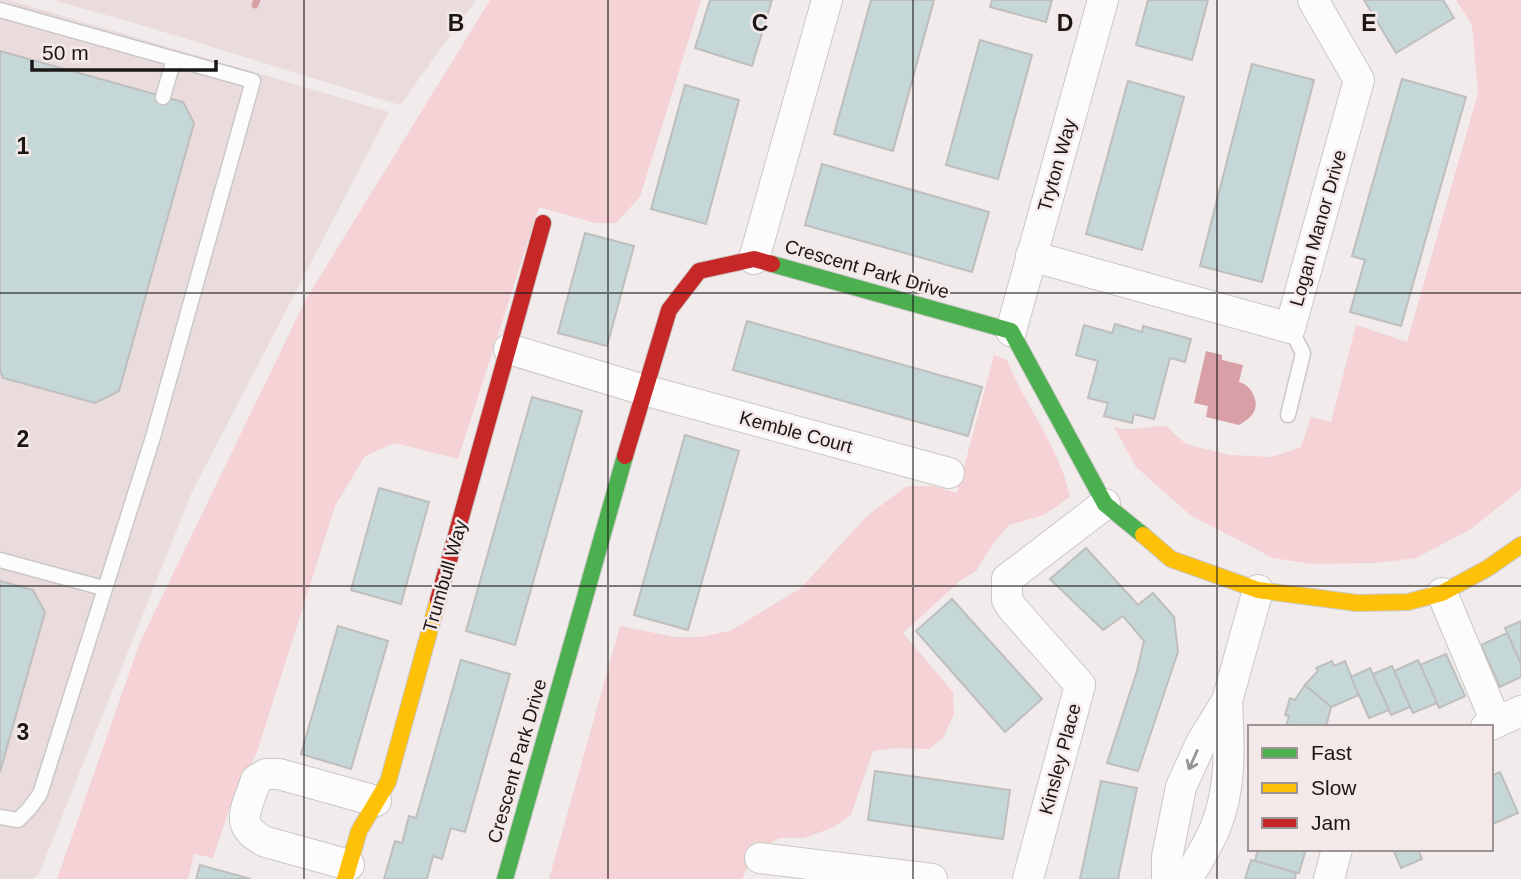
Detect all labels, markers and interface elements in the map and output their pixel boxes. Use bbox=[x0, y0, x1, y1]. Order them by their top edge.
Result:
text: B bbox=[448, 10, 464, 36]
text: C bbox=[752, 10, 768, 36]
text: D bbox=[1057, 10, 1073, 36]
text: E bbox=[1361, 10, 1377, 36]
scale bar bbox=[32, 28, 215, 72]
text: 50 m bbox=[42, 41, 89, 64]
street label: Tryton Way bbox=[1034, 116, 1080, 214]
text: 1 bbox=[17, 133, 30, 159]
street label: Logan Manor Drive bbox=[1286, 147, 1350, 309]
street label: Crescent Park Drive bbox=[782, 235, 952, 303]
street label: Kemble Court bbox=[737, 407, 856, 457]
text: 2 bbox=[17, 426, 29, 452]
street label: Trumbull Way bbox=[419, 517, 471, 635]
street label: Crescent Park Drive bbox=[483, 676, 551, 846]
street label: Kinsley Place bbox=[1035, 701, 1085, 817]
text: 3 bbox=[17, 719, 29, 745]
legend bbox=[1248, 725, 1493, 851]
text: Fast bbox=[1311, 741, 1352, 764]
one-way arrow bbox=[1186, 749, 1199, 770]
text: Slow bbox=[1311, 776, 1357, 799]
text: Jam bbox=[1311, 811, 1351, 834]

